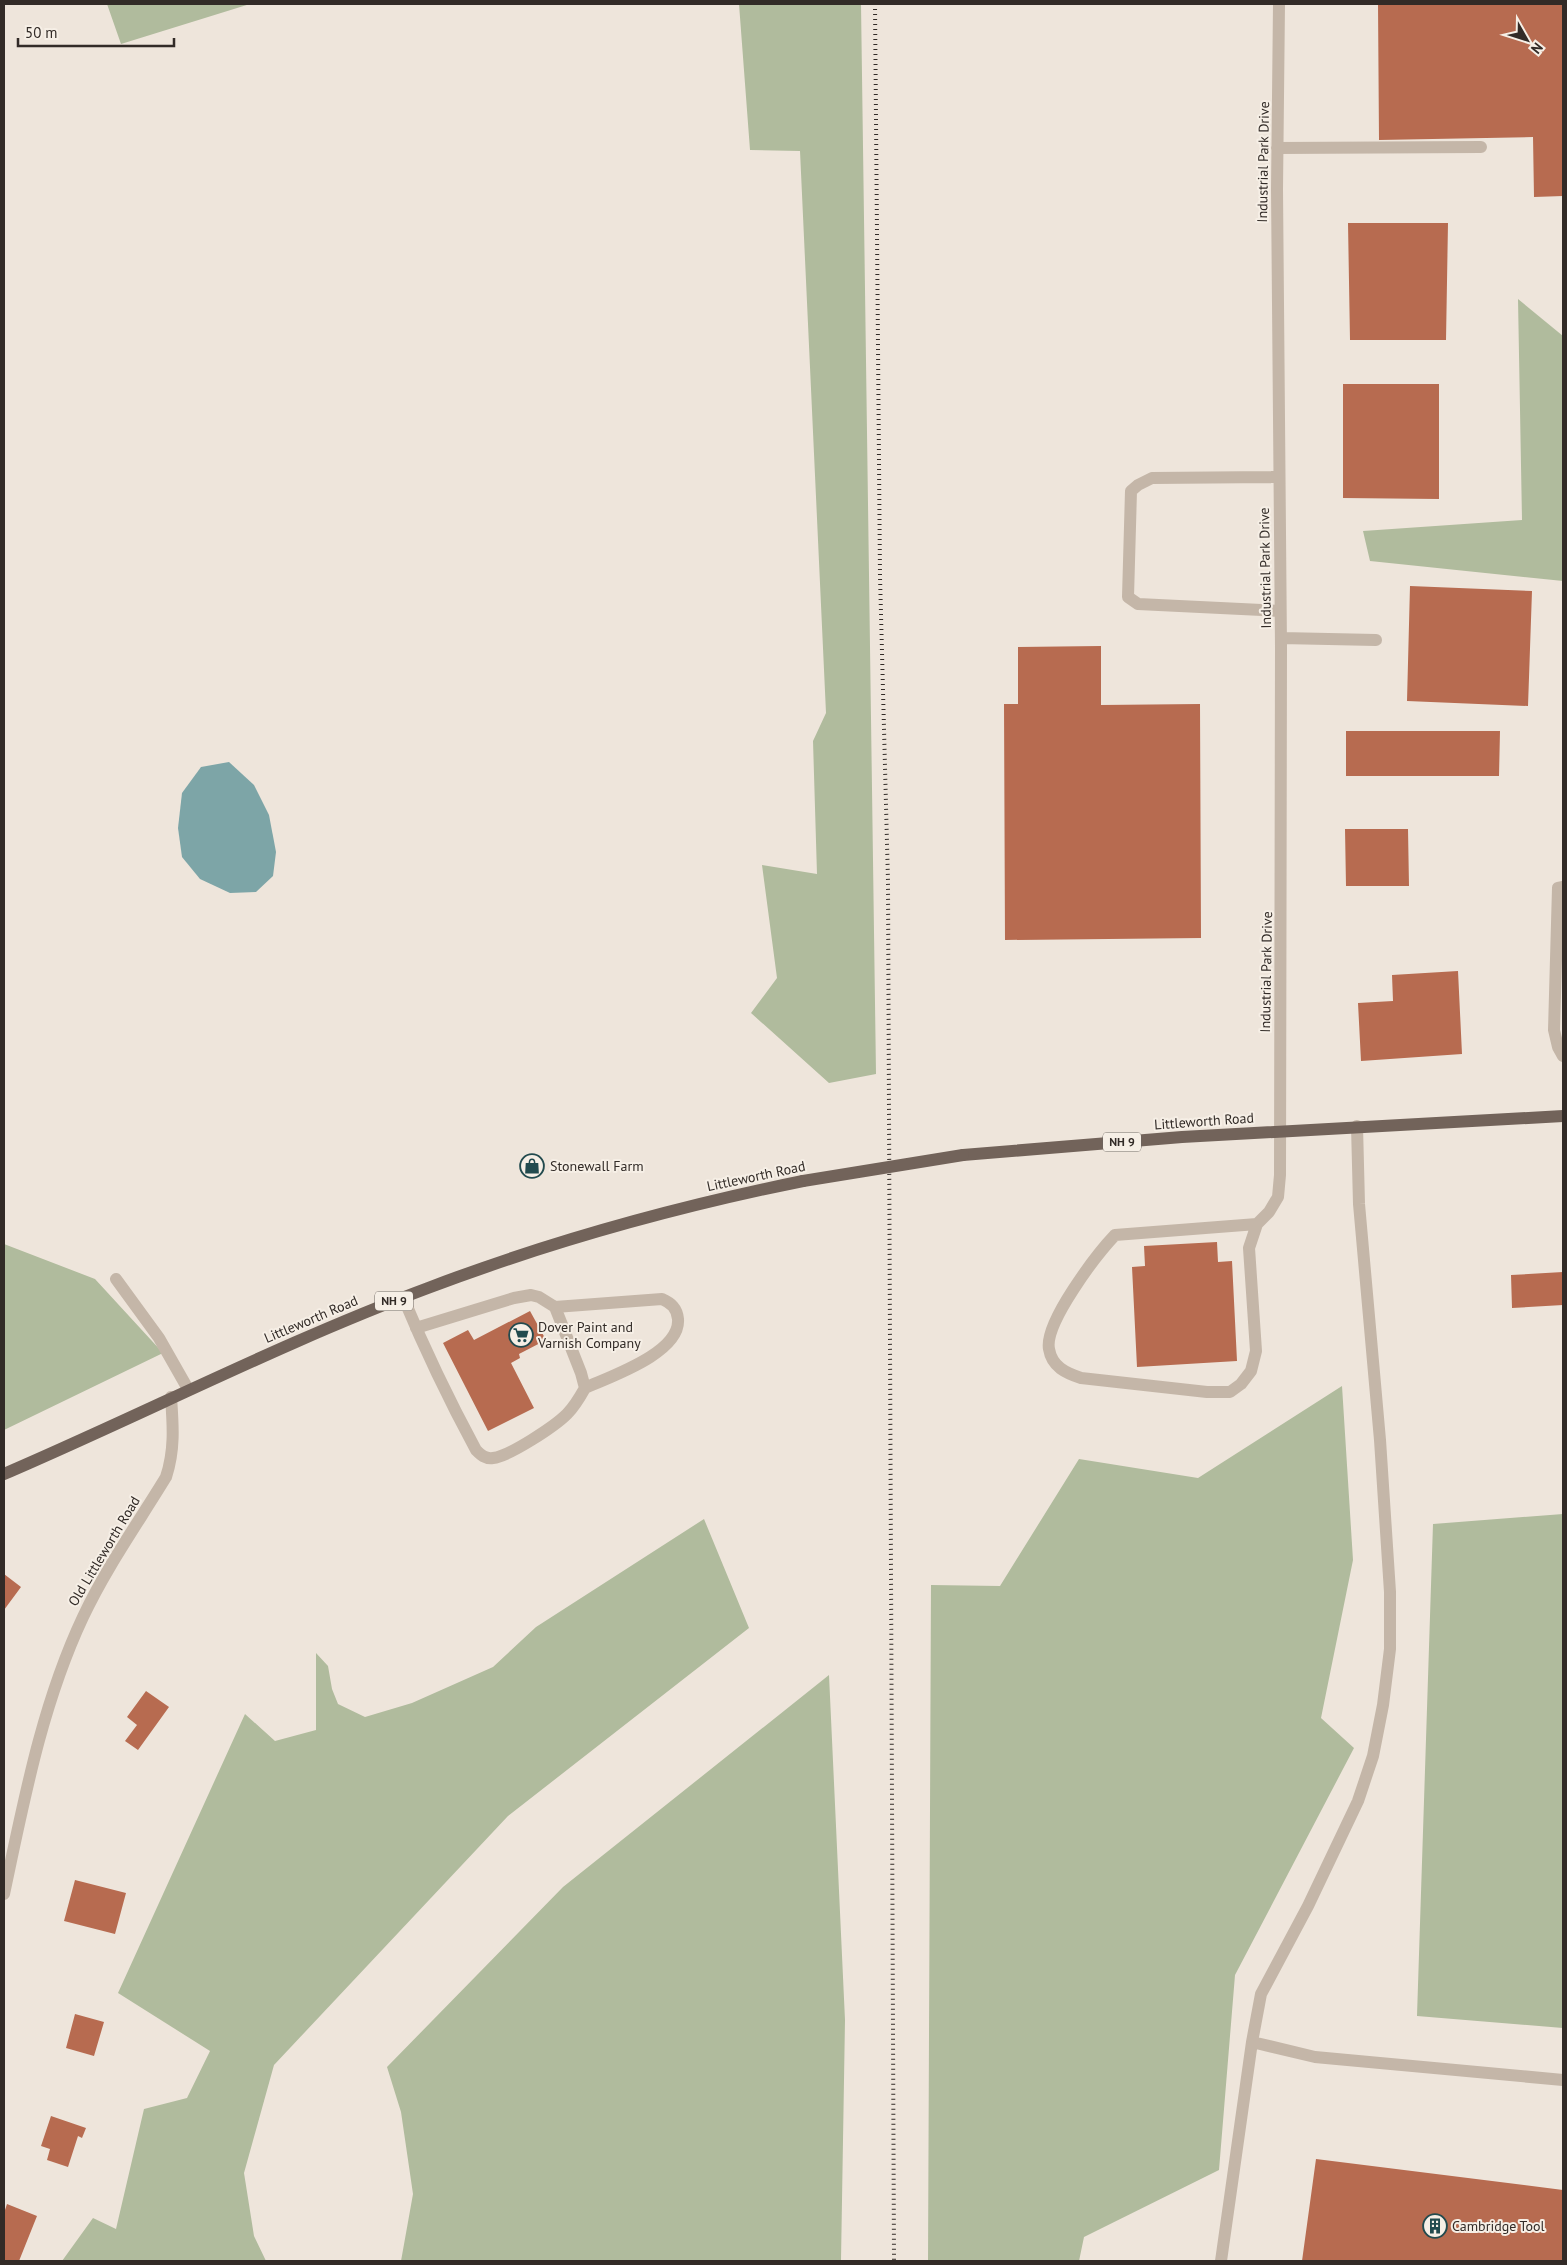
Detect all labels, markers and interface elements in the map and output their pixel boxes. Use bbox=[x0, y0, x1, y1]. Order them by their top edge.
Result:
scale bar bbox=[18, 15, 174, 47]
north arrow bbox=[1502, 15, 1552, 65]
text: 50 m bbox=[25, 23, 58, 42]
text: N bbox=[1527, 39, 1547, 57]
street label: Industrial Park Drive bbox=[1253, 101, 1273, 223]
street label: Industrial Park Drive bbox=[1255, 507, 1275, 629]
street label: Industrial Park Drive bbox=[1256, 911, 1276, 1033]
street label: Littleworth Road bbox=[1153, 1109, 1255, 1133]
road number: NH 9 bbox=[1103, 1132, 1141, 1152]
shop icon: Stonewall Farm bbox=[519, 1153, 545, 1179]
place label: Stonewall Farm bbox=[550, 1157, 644, 1175]
street label: Littleworth Road bbox=[705, 1157, 807, 1195]
street label: Littleworth Road bbox=[261, 1291, 361, 1347]
road number: NH 9 bbox=[375, 1292, 413, 1310]
place label: Dover Paint and Varnish Company bbox=[537, 1318, 641, 1352]
supermarket icon: Dover Paint and Varnish Company bbox=[508, 1322, 534, 1348]
street label: Old Littleworth Road bbox=[64, 1493, 144, 1609]
building icon: Cambridge Tool bbox=[1422, 2213, 1448, 2239]
place label: Cambridge Tool bbox=[1452, 2217, 1545, 2235]

